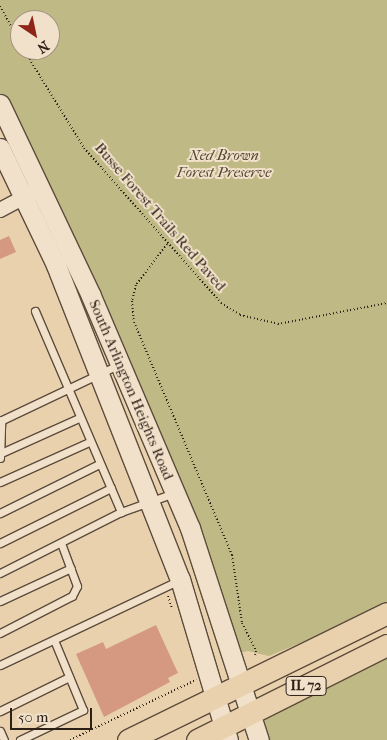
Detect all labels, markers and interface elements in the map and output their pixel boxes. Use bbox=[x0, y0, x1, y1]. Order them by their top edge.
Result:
north arrow bbox=[10, 10, 60, 60]
text: N bbox=[34, 37, 52, 57]
street label: Busse Forest Trails Red Paved bbox=[91, 139, 229, 295]
park label: Ned Brown Forest Preserve bbox=[177, 146, 271, 181]
street label: South Arlington Heights Road bbox=[85, 297, 177, 483]
road number: IL 72 bbox=[285, 674, 327, 698]
scale bar bbox=[12, 698, 95, 730]
text: 50 m bbox=[18, 708, 48, 726]

